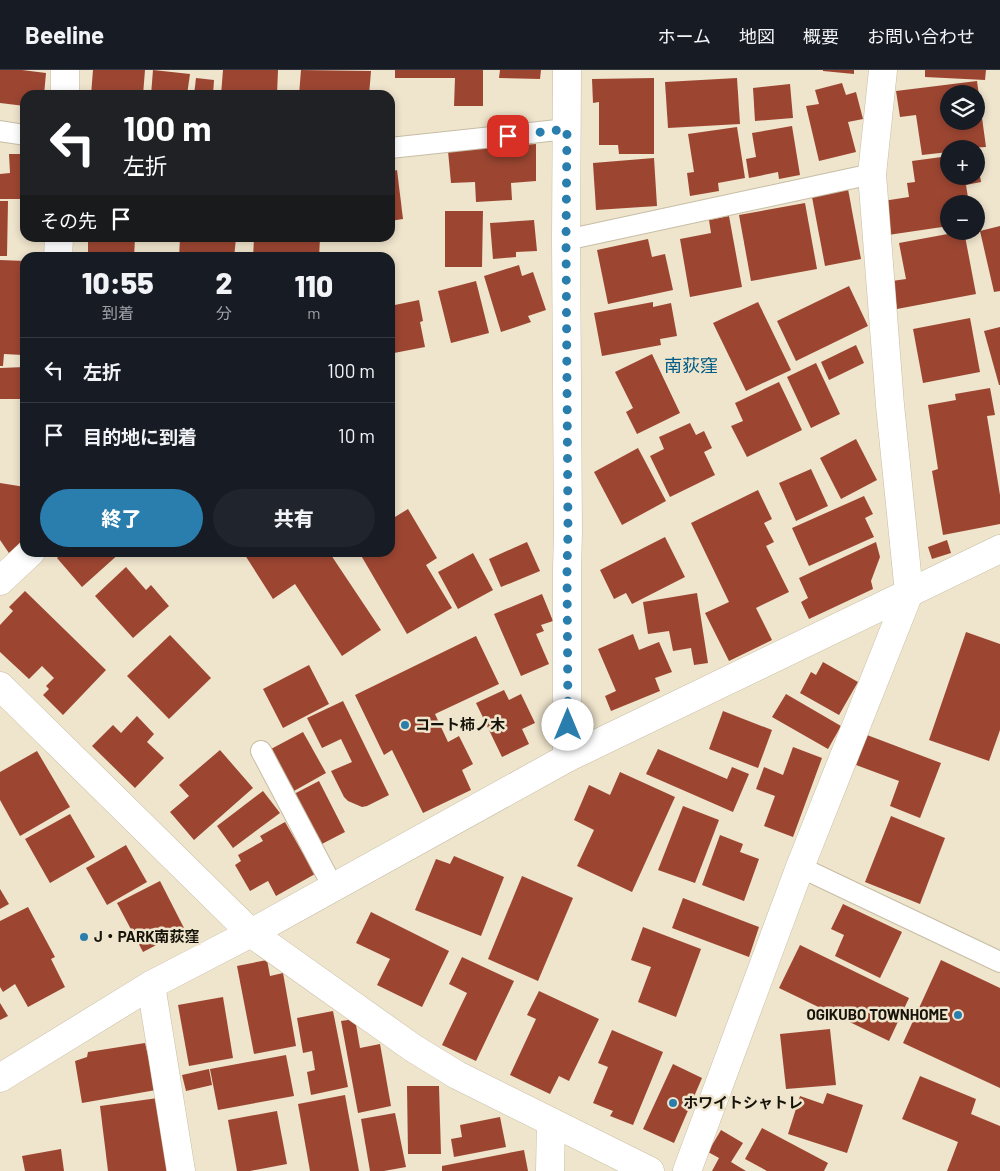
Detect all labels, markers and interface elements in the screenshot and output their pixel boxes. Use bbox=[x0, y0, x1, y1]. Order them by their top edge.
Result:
text: Beeline bbox=[25, 20, 104, 49]
text: ホーム bbox=[658, 25, 711, 47]
text: 地図 bbox=[739, 25, 775, 47]
text: 概要 bbox=[803, 25, 839, 47]
text: お問い合わせ bbox=[867, 25, 975, 47]
map controls bbox=[940, 85, 985, 240]
button: layers bbox=[940, 85, 985, 130]
text: 100 m bbox=[123, 106, 212, 148]
icon: left bbox=[40, 110, 105, 175]
pin bbox=[487, 115, 529, 157]
icon: arrive bbox=[494, 122, 522, 150]
button: + bbox=[940, 140, 985, 185]
text: 左折 bbox=[123, 152, 167, 178]
button: − bbox=[940, 195, 985, 240]
icon: arrive bbox=[107, 205, 135, 233]
text: その先 bbox=[40, 209, 97, 232]
text: 10:55 bbox=[82, 264, 154, 300]
text: 2 bbox=[216, 264, 233, 300]
text: 110 bbox=[294, 267, 333, 303]
text: 到着 bbox=[102, 303, 134, 322]
text: 分 bbox=[216, 303, 232, 322]
text: m bbox=[307, 303, 320, 322]
district label: 南荻窪 bbox=[664, 354, 718, 376]
icon: left bbox=[40, 356, 68, 384]
text: 100 m bbox=[327, 359, 375, 382]
text: 左折 bbox=[83, 360, 121, 383]
icon: arrive bbox=[40, 421, 68, 449]
text: 10 m bbox=[338, 424, 375, 447]
text: 目的地に到着 bbox=[83, 425, 197, 448]
button: 終了 bbox=[40, 489, 203, 547]
button: 共有 bbox=[213, 489, 375, 547]
position arrow bbox=[541, 698, 593, 750]
place label: コート柿ノ木 bbox=[415, 715, 505, 733]
marker: コート柿ノ木 bbox=[399, 719, 411, 731]
place label: J・PARK南荻窪 bbox=[94, 927, 200, 945]
marker: J・PARK南荻窪 bbox=[78, 931, 90, 943]
place label: OGIKUBO TOWNHOME bbox=[806, 1005, 948, 1023]
marker: OGIKUBO TOWNHOME bbox=[952, 1009, 964, 1021]
place label: ホワイトシャトレ bbox=[683, 1093, 803, 1111]
marker: ホワイトシャトレ bbox=[667, 1097, 679, 1109]

